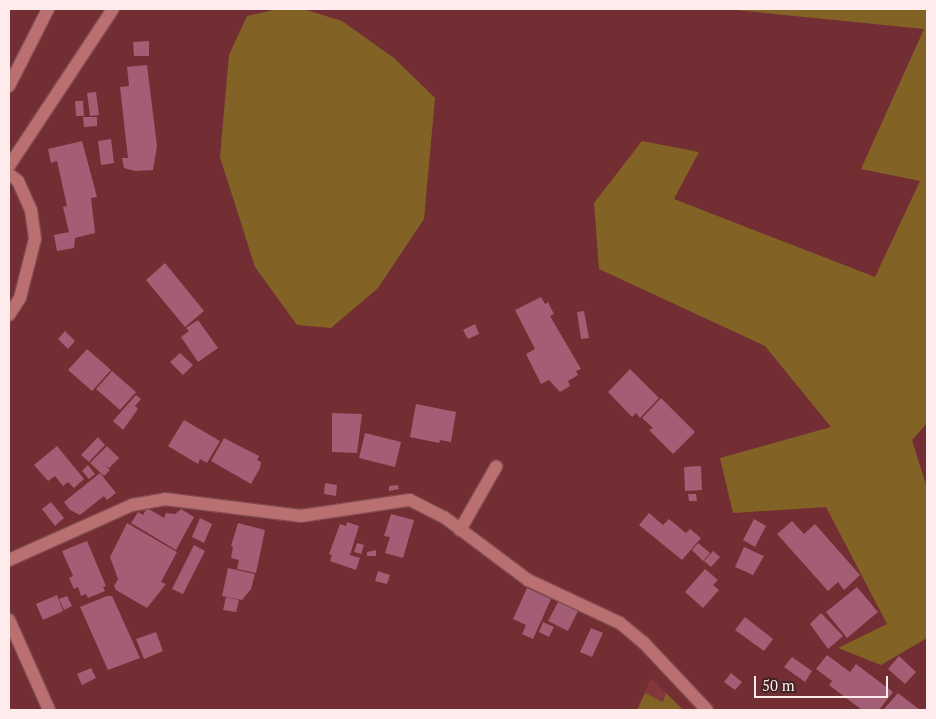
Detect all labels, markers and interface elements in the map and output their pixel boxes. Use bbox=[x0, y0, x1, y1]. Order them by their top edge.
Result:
scale bar bbox=[756, 666, 890, 698]
text: 50 m bbox=[762, 675, 795, 695]

